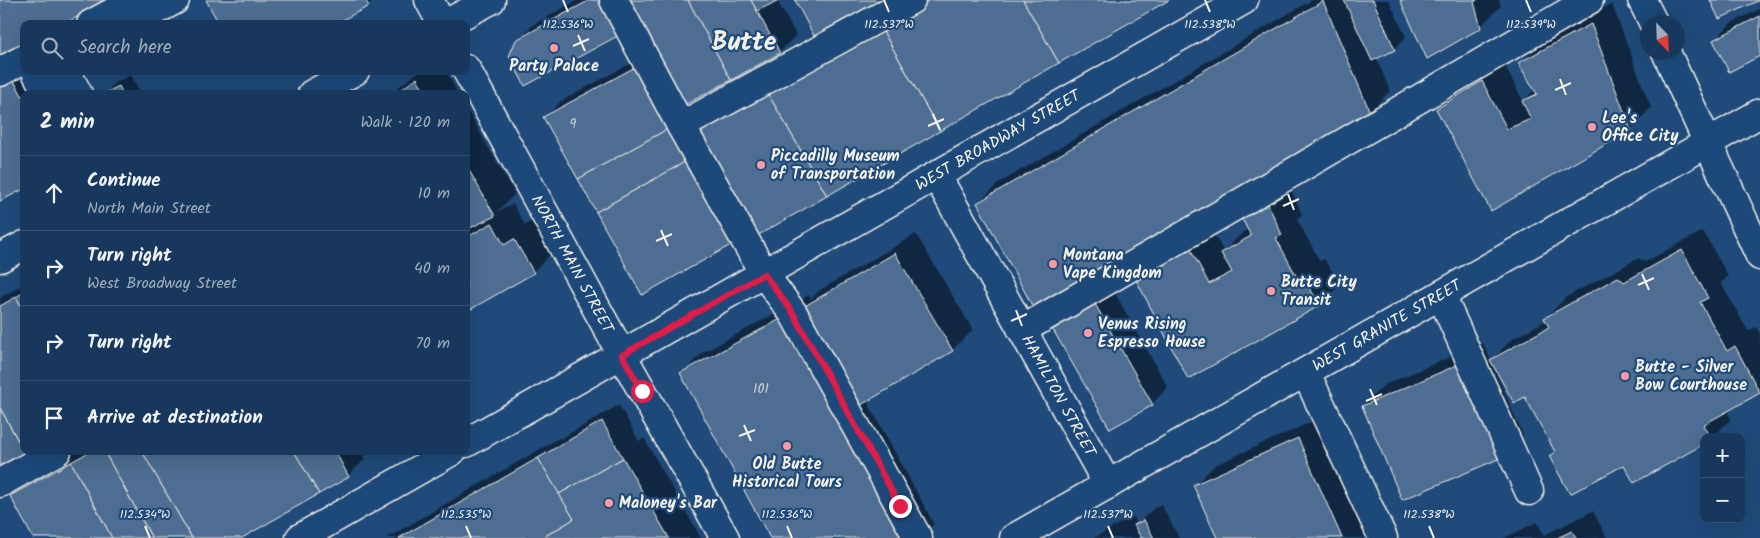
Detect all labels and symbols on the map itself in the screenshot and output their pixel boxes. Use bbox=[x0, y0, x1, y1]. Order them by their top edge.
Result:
text: 112.536°W bbox=[543, 15, 593, 34]
text: 112.537°W bbox=[864, 15, 914, 34]
text: 112.538°W bbox=[1184, 15, 1236, 34]
text: 112.539°W bbox=[1506, 15, 1556, 34]
north arrow bbox=[1640, 15, 1685, 60]
district label: Butte bbox=[711, 22, 777, 64]
marker: Party Palace bbox=[548, 42, 560, 54]
place label: Party Palace bbox=[509, 54, 599, 79]
street label: WEST BROADWAY STREET bbox=[911, 82, 1086, 197]
place label: Lee's Office City bbox=[1602, 106, 1679, 149]
house number: 9 bbox=[570, 113, 577, 135]
marker: Lee's Office City bbox=[1586, 121, 1598, 133]
place label: Piccadilly Museum of Transportation bbox=[771, 144, 900, 187]
marker: Piccadilly Museum of Transportation bbox=[755, 159, 767, 171]
street label: NORTH MAIN STREET bbox=[524, 190, 621, 339]
place label: Montana Vape Kingdom bbox=[1063, 243, 1162, 286]
marker: Montana Vape Kingdom bbox=[1047, 258, 1059, 270]
place label: Butte City Transit bbox=[1281, 270, 1357, 313]
street label: WEST GRANITE STREET bbox=[1308, 272, 1467, 378]
marker: Butte City Transit bbox=[1265, 285, 1277, 297]
place label: Venus Rising Espresso House bbox=[1098, 312, 1206, 355]
marker: Venus Rising Espresso House bbox=[1082, 327, 1094, 339]
street label: HAMILTON STREET bbox=[1015, 330, 1103, 463]
place label: Butte - Silver Bow Courthouse bbox=[1635, 355, 1747, 398]
marker: Butte - Silver Bow Courthouse bbox=[1619, 370, 1631, 382]
house number: 101 bbox=[753, 378, 769, 400]
route start bbox=[631, 380, 654, 403]
marker: Old Butte Historical Tours bbox=[781, 440, 793, 452]
place label: Old Butte Historical Tours bbox=[732, 452, 843, 495]
place label: Maloney's Bar bbox=[619, 491, 718, 516]
route end bbox=[889, 495, 912, 518]
marker: Maloney's Bar bbox=[603, 497, 615, 509]
text: 112.534°W bbox=[120, 505, 170, 524]
text: 112.535°W bbox=[441, 505, 491, 524]
text: 112.536°W bbox=[762, 505, 812, 524]
text: 112.537°W bbox=[1083, 505, 1133, 524]
text: 112.538°W bbox=[1403, 505, 1455, 524]

